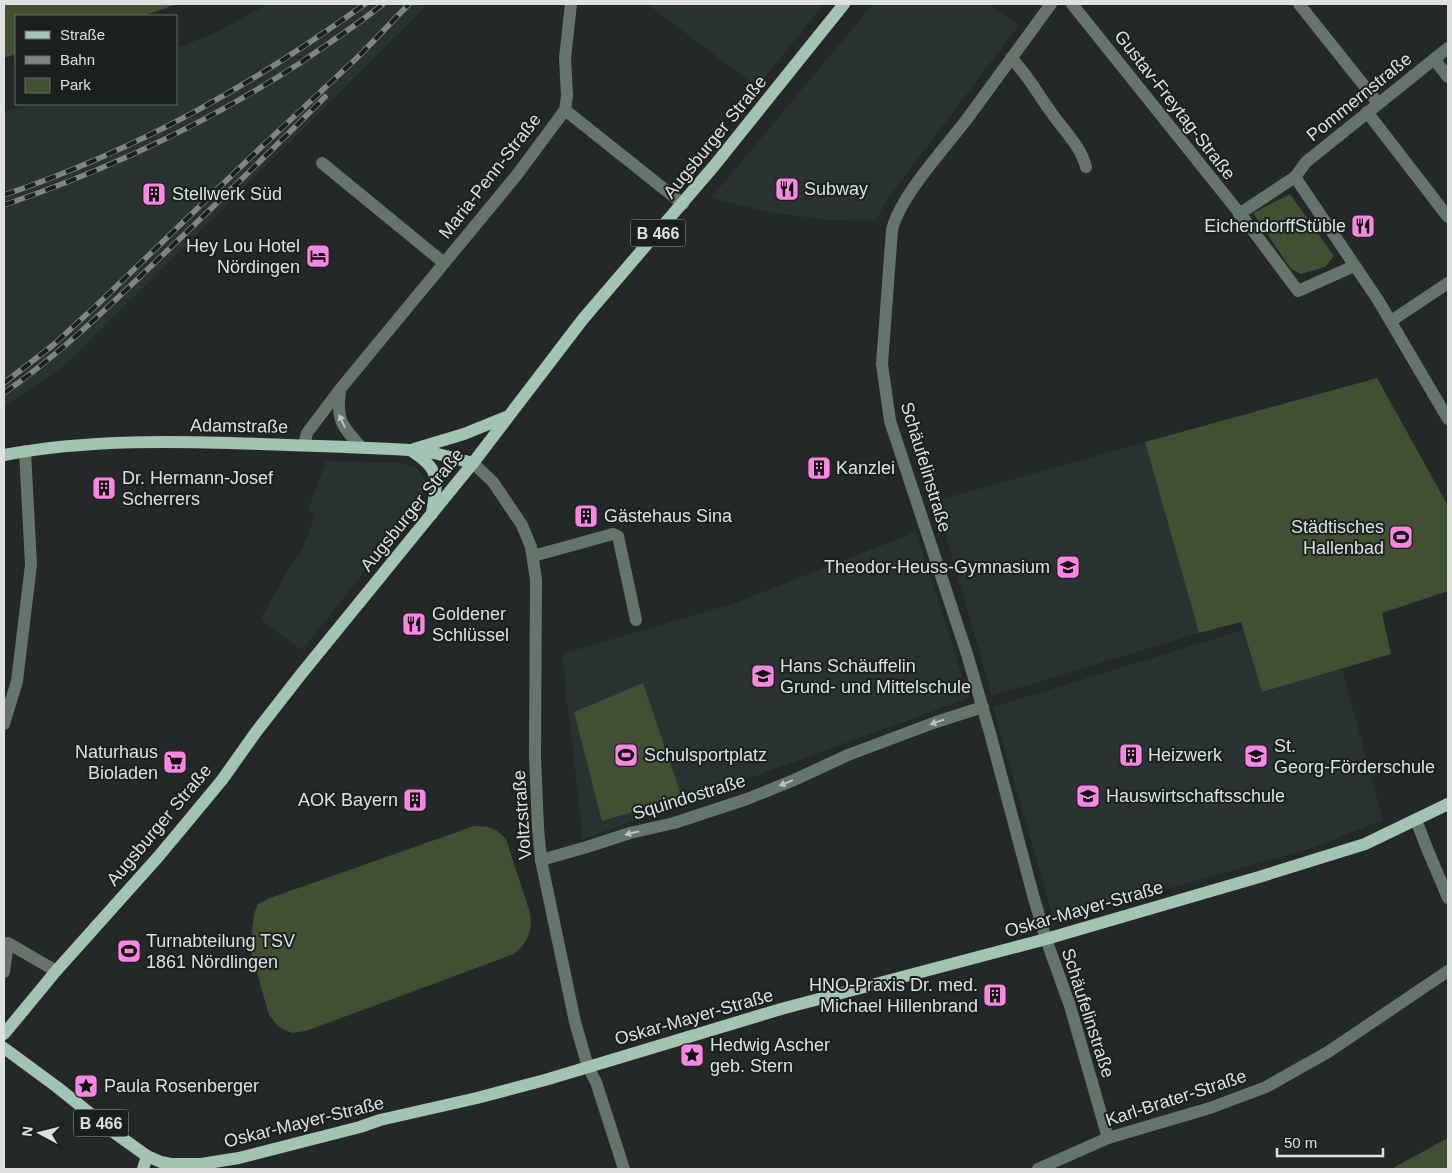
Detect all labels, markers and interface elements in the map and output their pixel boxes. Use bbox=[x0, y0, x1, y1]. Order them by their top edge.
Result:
legend bbox=[15, 15, 178, 105]
text: Straße bbox=[60, 26, 105, 43]
street label: Gustav-Freytag-Straße bbox=[1110, 26, 1240, 184]
street label: Pommernstraße bbox=[1303, 49, 1415, 145]
text: Bahn bbox=[60, 51, 95, 68]
street label: Augsburger Straße bbox=[659, 72, 771, 202]
text: Park bbox=[60, 76, 91, 93]
street label: Maria-Penn-Straße bbox=[435, 110, 545, 242]
restaurant icon: Subway bbox=[774, 176, 800, 202]
place label: Subway bbox=[804, 179, 868, 199]
building icon: Stellwerk Süd bbox=[141, 181, 167, 207]
place label: Stellwerk Süd bbox=[172, 184, 282, 204]
restaurant icon: EichendorffStüble bbox=[1350, 213, 1376, 239]
place label: EichendorffStüble bbox=[1204, 216, 1346, 236]
road number: B 466 bbox=[630, 220, 686, 247]
place label: Hey Lou Hotel Nördingen bbox=[186, 236, 300, 277]
hotel icon: Hey Lou Hotel Nördingen bbox=[305, 243, 331, 269]
street label: Schäufelinstraße bbox=[897, 399, 955, 535]
one-way arrow bbox=[338, 413, 346, 428]
street label: Adamstraße bbox=[190, 415, 288, 437]
street label: Augsburger Straße bbox=[356, 445, 468, 575]
building icon: Kanzlei bbox=[806, 455, 832, 481]
place label: Kanzlei bbox=[836, 458, 895, 478]
place label: Dr. Hermann-Josef Scherrers bbox=[122, 468, 274, 509]
building icon: Dr. Hermann-Josef Scherrers bbox=[91, 475, 117, 501]
building icon: Gästehaus Sina bbox=[573, 503, 599, 529]
place label: Gästehaus Sina bbox=[604, 506, 733, 526]
place label: Städtisches Hallenbad bbox=[1291, 517, 1384, 558]
sports icon: Städtisches Hallenbad bbox=[1388, 524, 1414, 550]
school or university icon: Theodor-Heuss-Gymnasium bbox=[1055, 554, 1081, 580]
place label: Theodor-Heuss-Gymnasium bbox=[824, 557, 1050, 577]
place label: Goldener Schlüssel bbox=[432, 604, 509, 645]
restaurant icon: Goldener Schlüssel bbox=[401, 611, 427, 637]
place label: Hans Schäuffelin Grund- und Mittelschule bbox=[780, 656, 971, 697]
school or university icon: Hans Schäuffelin Grund- und Mittelschule bbox=[750, 663, 776, 689]
one-way arrow bbox=[929, 719, 944, 726]
place label: St. Georg-Förderschule bbox=[1274, 736, 1435, 777]
place label: Naturhaus Bioladen bbox=[75, 742, 158, 783]
sports icon: Schulsportplatz bbox=[613, 742, 639, 768]
building icon: Heizwerk bbox=[1118, 742, 1144, 768]
school or university icon: St. Georg-Förderschule bbox=[1243, 743, 1269, 769]
place label: Schulsportplatz bbox=[644, 745, 767, 765]
place label: Heizwerk bbox=[1148, 745, 1223, 765]
supermarket icon: Naturhaus Bioladen bbox=[162, 749, 188, 775]
street label: Augsburger Straße bbox=[102, 760, 216, 890]
street label: Voltzstraße bbox=[509, 769, 535, 861]
street label: Squindostraße bbox=[630, 770, 748, 824]
one-way arrow bbox=[779, 780, 794, 787]
school or university icon: Hauswirtschaftsschule bbox=[1075, 783, 1101, 809]
place label: Hauswirtschaftsschule bbox=[1106, 786, 1285, 806]
building icon: AOK Bayern bbox=[402, 787, 428, 813]
place label: AOK Bayern bbox=[298, 790, 398, 810]
one-way arrow bbox=[624, 829, 639, 837]
street label: Oskar-Mayer-Straße bbox=[1002, 877, 1166, 941]
place label: Turnabteilung TSV 1861 Nördlingen bbox=[146, 931, 295, 972]
sports icon: Turnabteilung TSV 1861 Nördlingen bbox=[116, 938, 142, 964]
street label: Schäufelinstraße bbox=[1058, 946, 1118, 1080]
place label: HNO-Praxis Dr. med. Michael Hillenbrand bbox=[809, 975, 978, 1016]
building icon: HNO-Praxis Dr. med. Michael Hillenbrand bbox=[982, 982, 1008, 1008]
street label: Oskar-Mayer-Straße bbox=[612, 985, 776, 1049]
place label: Hedwig Ascher geb. Stern bbox=[710, 1035, 830, 1076]
place icon: Hedwig Ascher geb. Stern bbox=[679, 1042, 705, 1068]
street label: Karl-Brater-Straße bbox=[1103, 1066, 1249, 1130]
place icon: Paula Rosenberger bbox=[73, 1073, 99, 1099]
place label: Paula Rosenberger bbox=[104, 1076, 259, 1096]
street label: Oskar-Mayer-Straße bbox=[222, 1092, 386, 1152]
north arrow bbox=[15, 1108, 65, 1158]
road number: B 466 bbox=[74, 1110, 128, 1136]
text: N bbox=[19, 1125, 36, 1137]
scale bar bbox=[1277, 1126, 1383, 1158]
text: 50 m bbox=[1284, 1134, 1317, 1151]

